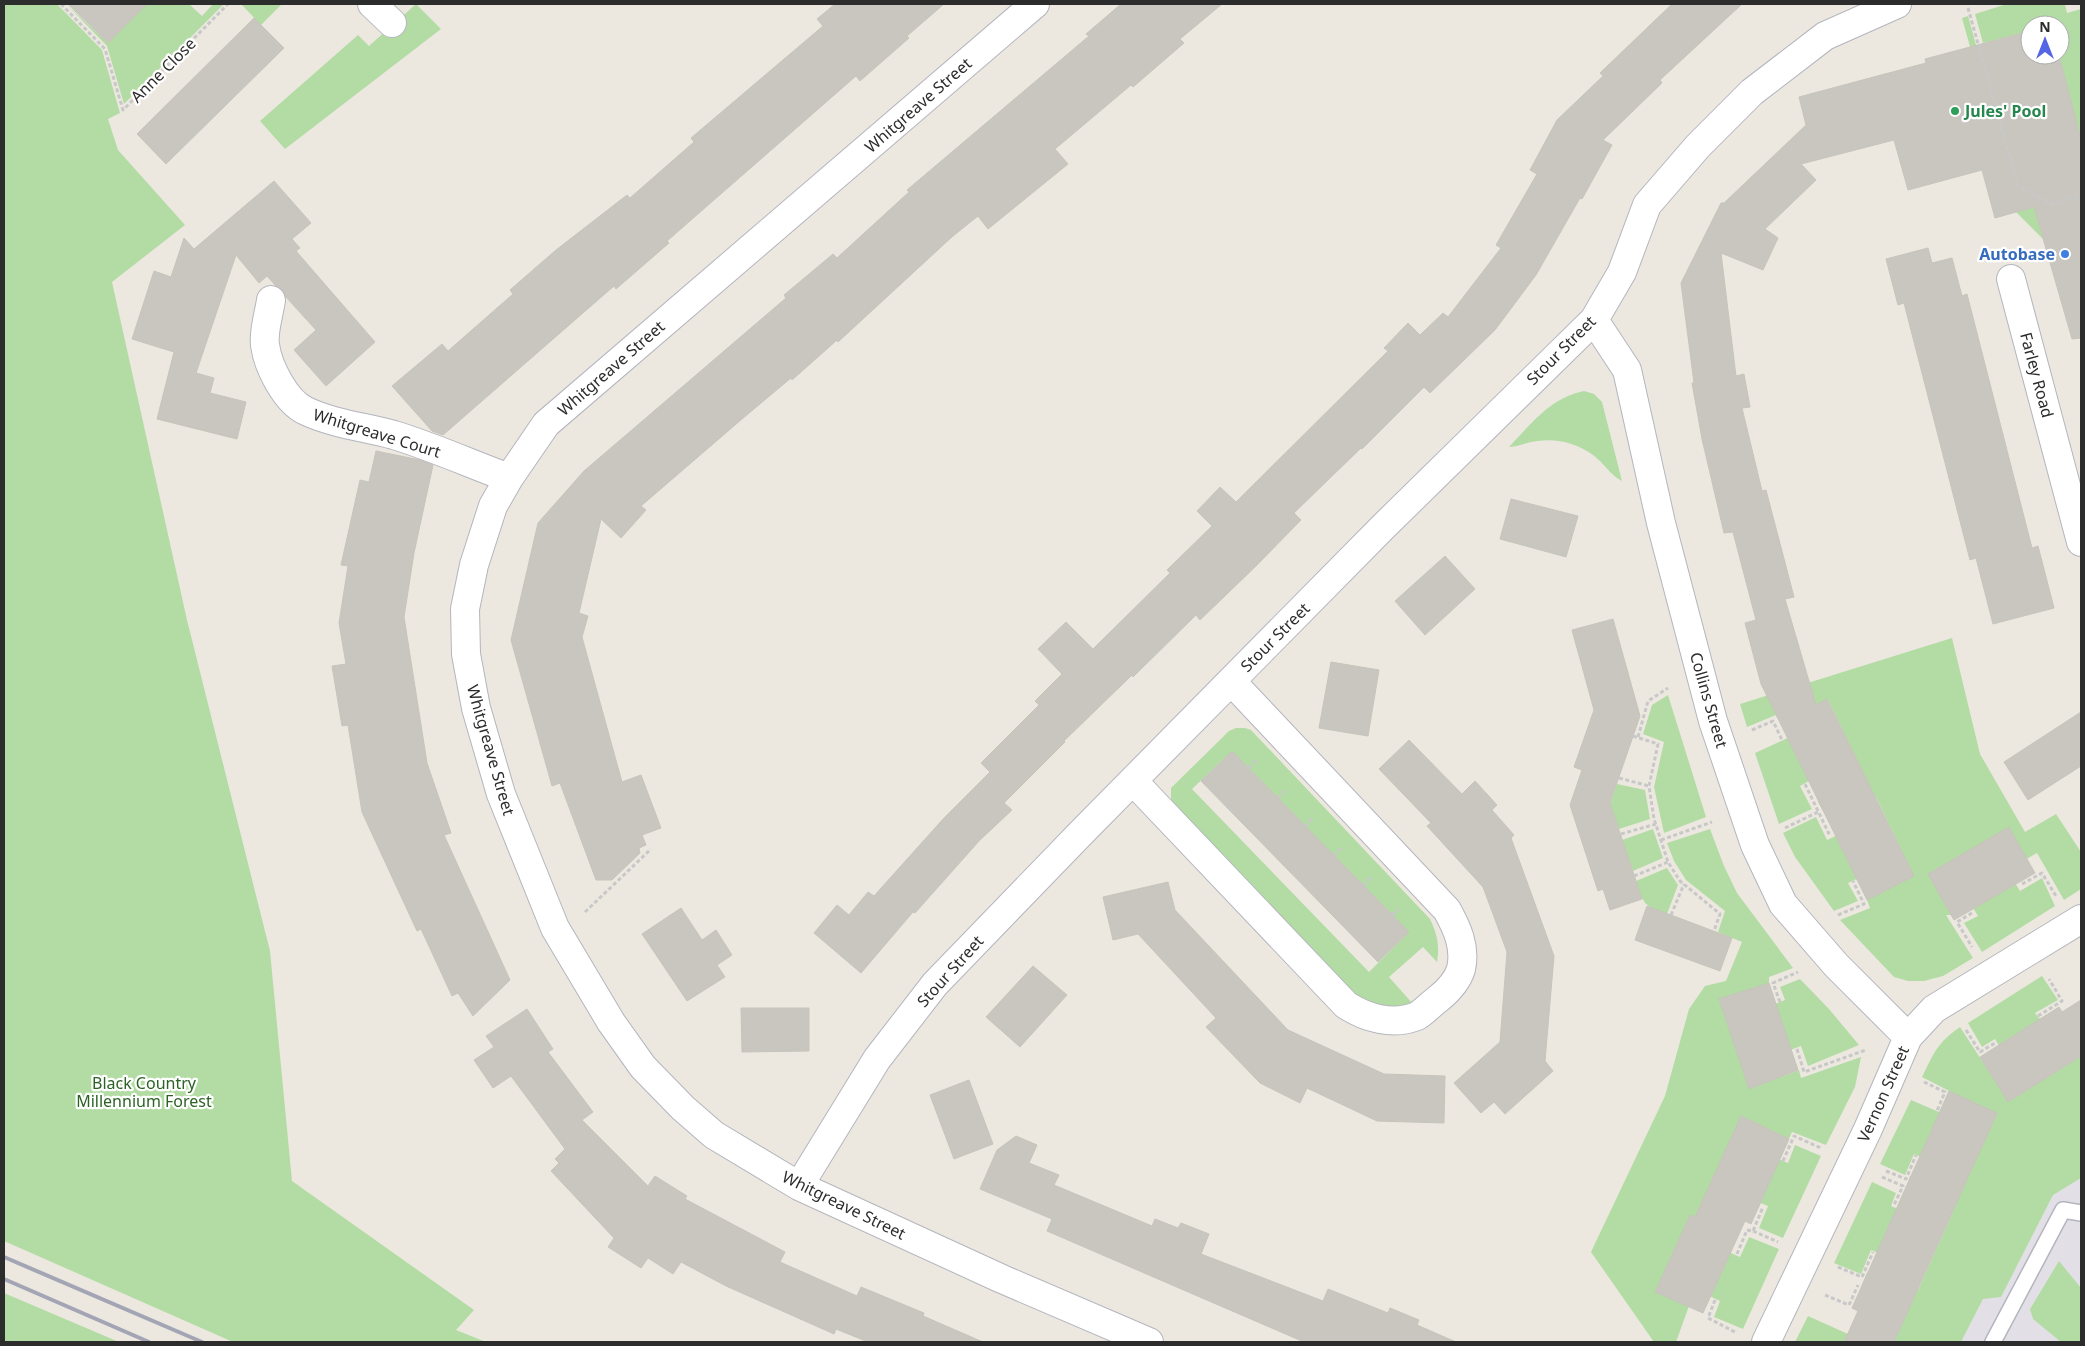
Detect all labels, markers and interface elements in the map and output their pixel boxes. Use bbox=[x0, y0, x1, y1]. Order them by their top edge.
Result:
north arrow bbox=[2020, 15, 2070, 65]
text: N bbox=[2039, 17, 2051, 36]
street label: Anne Close bbox=[126, 33, 200, 107]
street label: Whitgreave Street bbox=[860, 52, 976, 158]
place label: Jules' Pool bbox=[1963, 100, 2046, 122]
marker: Jules' Pool bbox=[1949, 105, 1961, 117]
place label: Autobase bbox=[1979, 243, 2055, 265]
marker: Autobase bbox=[2059, 248, 2071, 260]
street label: Stour Street bbox=[1522, 310, 1601, 389]
street label: Whitgreave Street bbox=[553, 315, 669, 421]
street label: Farley Road bbox=[2015, 330, 2059, 420]
street label: Whitgreave Court bbox=[311, 403, 444, 463]
street label: Stour Street bbox=[1236, 597, 1315, 676]
street label: Collins Street bbox=[1685, 650, 1733, 751]
street label: Whitgreave Street bbox=[462, 682, 520, 818]
street label: Stour Street bbox=[912, 930, 988, 1012]
street label: Vernon Street bbox=[1852, 1042, 1914, 1146]
park label: Black Country Millennium Forest bbox=[76, 1072, 212, 1112]
street label: Whitgreave Street bbox=[779, 1166, 910, 1245]

